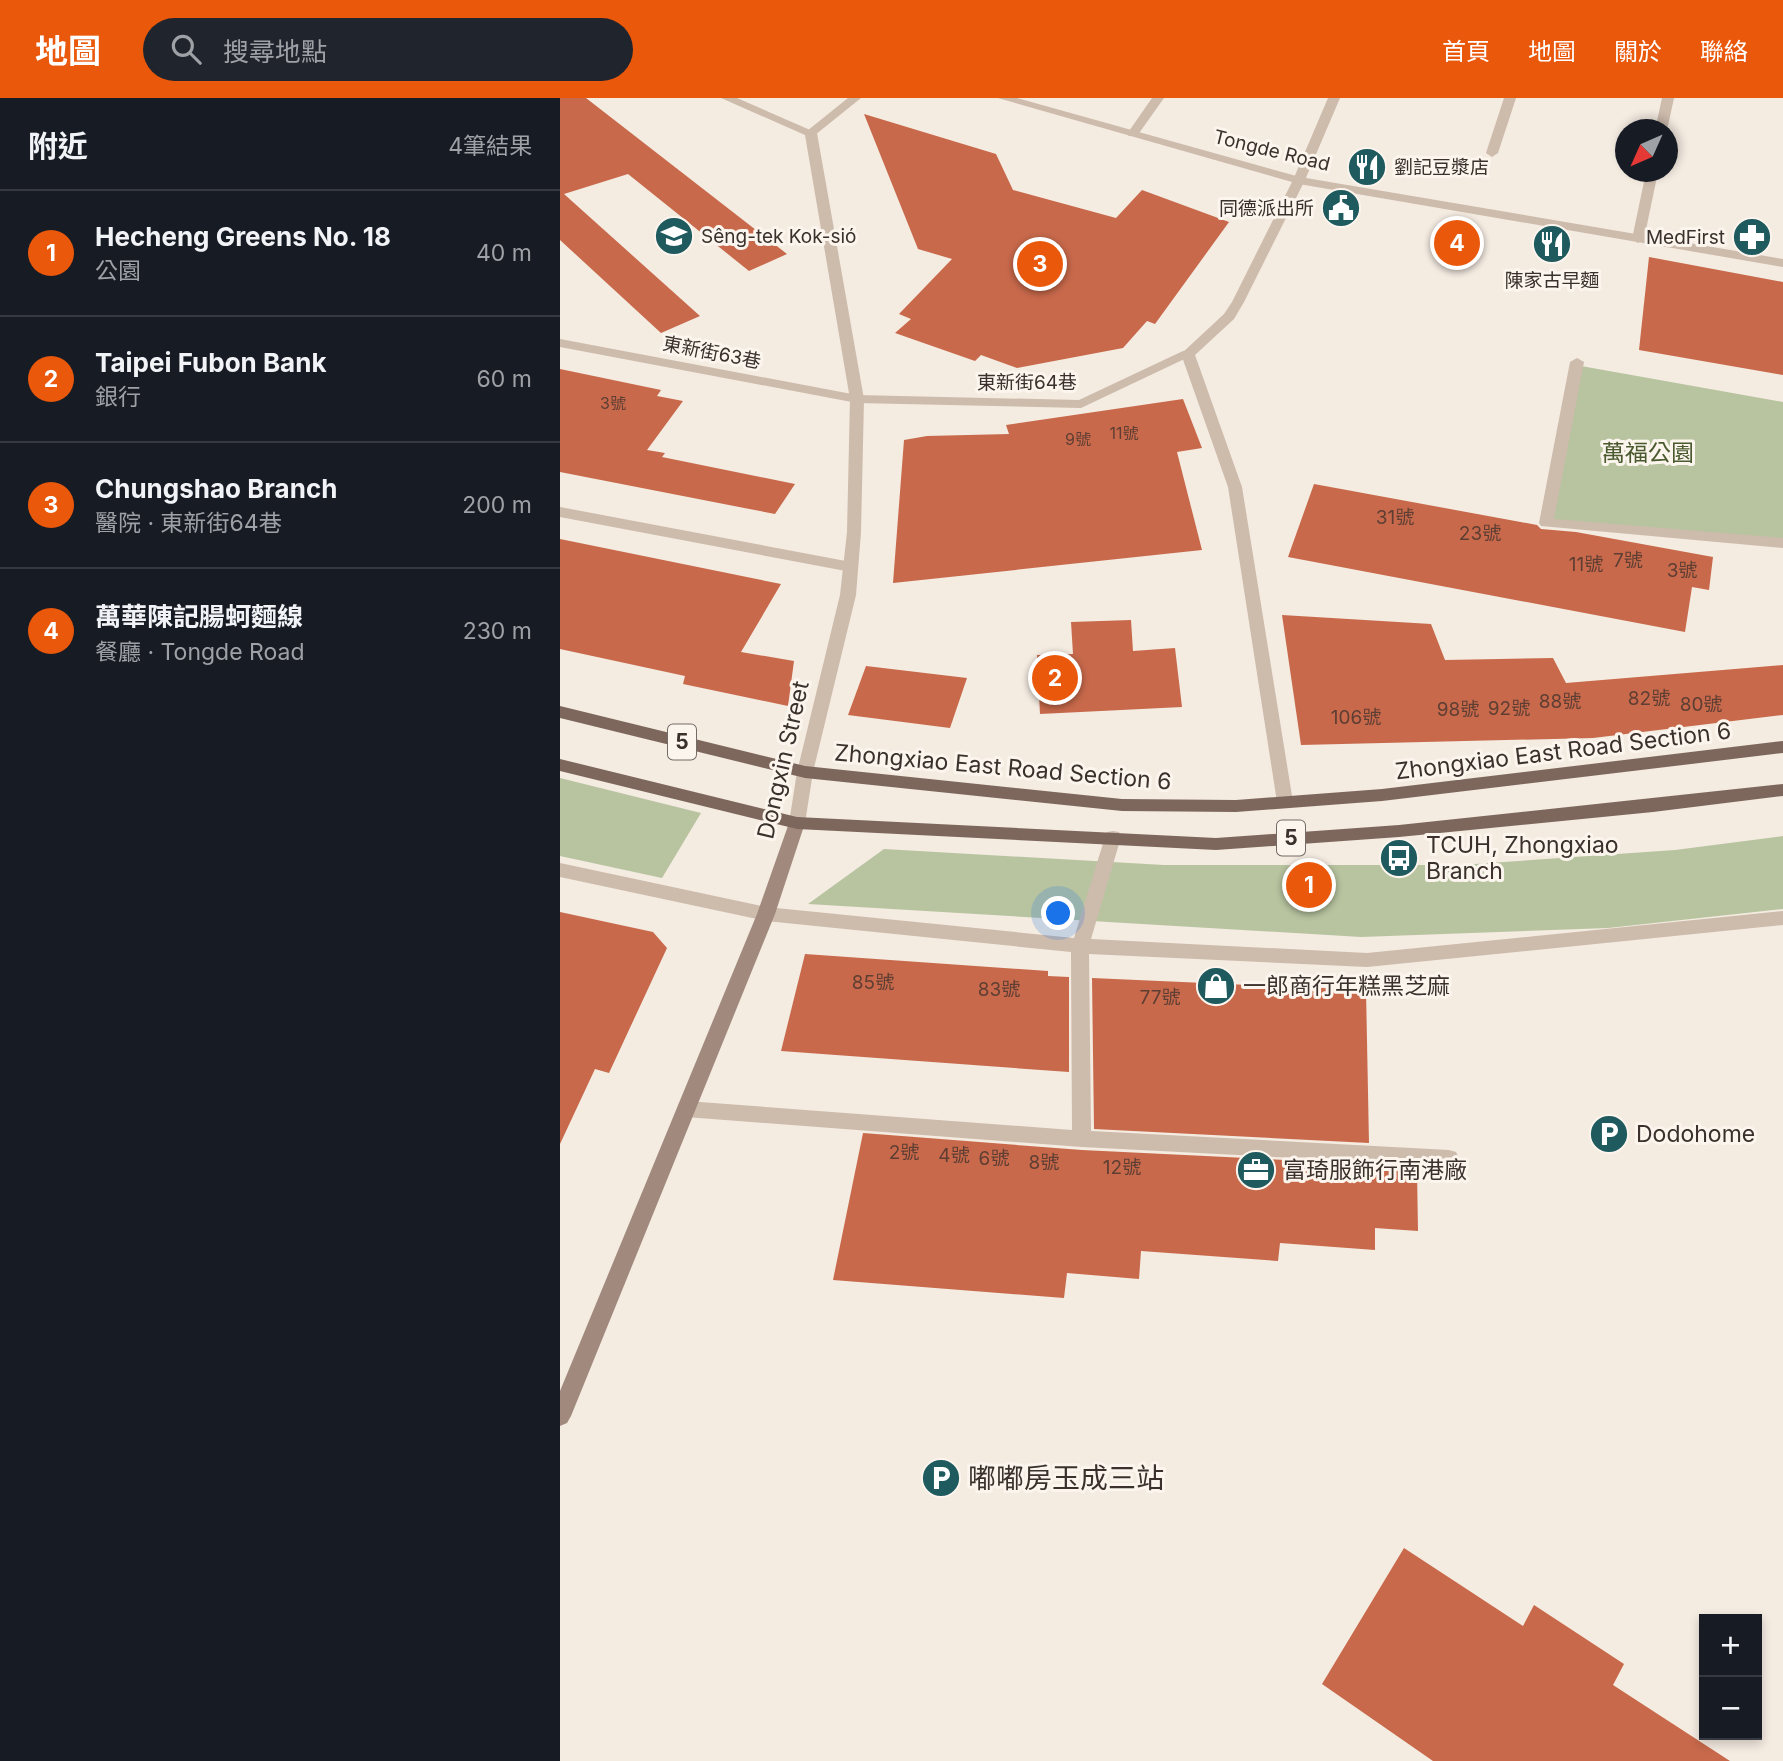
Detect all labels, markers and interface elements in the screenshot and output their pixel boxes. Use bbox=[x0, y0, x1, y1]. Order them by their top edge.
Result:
search box bbox=[143, 18, 633, 81]
icon: search bbox=[167, 30, 205, 68]
text: 地圖 bbox=[35, 31, 101, 71]
text: 搜尋地點 bbox=[223, 36, 327, 67]
text: 首頁 bbox=[1442, 37, 1490, 66]
text: 地圖 bbox=[1528, 37, 1576, 66]
text: 關於 bbox=[1614, 37, 1662, 66]
text: 聯絡 bbox=[1700, 37, 1748, 66]
north arrow bbox=[1615, 119, 1678, 182]
street label: Tongde Road bbox=[1211, 125, 1332, 176]
text: 附近 bbox=[28, 128, 88, 164]
text: 4筆結果 bbox=[448, 132, 532, 160]
restaurant icon: 劉記豆漿店 bbox=[1346, 146, 1388, 188]
place label: 劉記豆漿店 bbox=[1394, 156, 1489, 179]
public building icon: 同德派出所 bbox=[1320, 187, 1362, 229]
place label: 同德派出所 bbox=[1219, 197, 1314, 220]
school or university icon: Sêng-tek Kok-sió bbox=[653, 215, 695, 257]
pharmacy icon: MedFirst bbox=[1731, 216, 1773, 258]
pin: 4 bbox=[1434, 217, 1480, 269]
text: Hecheng Greens No. 18 bbox=[95, 221, 391, 252]
restaurant icon: 陳家古早麵 bbox=[1531, 223, 1573, 265]
place label: Sêng-tek Kok-sió bbox=[701, 225, 857, 248]
place label: MedFirst bbox=[1646, 226, 1725, 249]
pin: 3 bbox=[1017, 238, 1063, 290]
text: 1 bbox=[46, 239, 56, 267]
text: 40 m bbox=[476, 239, 532, 267]
text: 公園 bbox=[95, 257, 141, 285]
place label: 陳家古早麵 bbox=[1504, 269, 1600, 292]
street label: 東新街63巷 bbox=[661, 332, 763, 373]
text: Taipei Fubon Bank bbox=[95, 347, 327, 378]
text: 2 bbox=[44, 365, 58, 393]
text: 60 m bbox=[477, 365, 532, 393]
street label: 東新街64巷 bbox=[977, 371, 1077, 394]
text: 銀行 bbox=[95, 383, 141, 411]
house number: 3號 bbox=[600, 393, 626, 413]
house number: 11號 bbox=[1109, 423, 1139, 443]
house number: 9號 bbox=[1065, 429, 1091, 449]
park label: 萬福公園 bbox=[1602, 439, 1694, 467]
text: Chungshao Branch bbox=[95, 473, 337, 504]
text: 3 bbox=[44, 491, 58, 519]
text: 200 m bbox=[462, 491, 532, 519]
house number: 31號 bbox=[1376, 506, 1414, 529]
text: 醫院 · 東新街64巷 bbox=[95, 509, 282, 537]
house number: 23號 bbox=[1459, 522, 1501, 545]
house number: 7號 bbox=[1613, 549, 1643, 572]
house number: 11號 bbox=[1569, 553, 1603, 576]
house number: 3號 bbox=[1667, 559, 1697, 582]
text: 萬華陳記腸蚵麵線 bbox=[95, 601, 303, 632]
text: 4 bbox=[43, 617, 59, 645]
text: 230 m bbox=[463, 617, 532, 645]
text: 餐廳 · Tongde Road bbox=[95, 638, 305, 666]
pin: 2 bbox=[1032, 652, 1078, 704]
street label: Dongxin Street bbox=[751, 678, 815, 842]
house number: 82號 bbox=[1628, 687, 1670, 710]
house number: 88號 bbox=[1539, 690, 1581, 713]
house number: 80號 bbox=[1680, 693, 1722, 716]
house number: 92號 bbox=[1488, 697, 1530, 720]
house number: 98號 bbox=[1437, 698, 1479, 721]
house number: 106號 bbox=[1331, 706, 1381, 729]
street label: Zhongxiao East Road Section 6 bbox=[1393, 716, 1733, 786]
road number: 5 bbox=[668, 724, 696, 760]
street label: Zhongxiao East Road Section 6 bbox=[833, 738, 1173, 796]
road number: 5 bbox=[1277, 820, 1305, 856]
place label: TCUH, Zhongxiao Branch bbox=[1426, 831, 1619, 885]
bus stop icon: TCUH, Zhongxiao Branch bbox=[1378, 837, 1420, 879]
pin: 1 bbox=[1286, 859, 1332, 911]
your location bbox=[1041, 896, 1075, 930]
shop icon: 一郎商行年糕黑芝麻 bbox=[1195, 965, 1237, 1007]
house number: 85號 bbox=[852, 971, 894, 994]
place label: 一郎商行年糕黑芝麻 bbox=[1243, 972, 1450, 1000]
house number: 83號 bbox=[978, 978, 1020, 1001]
house number: 77號 bbox=[1140, 986, 1180, 1009]
parking icon: Dodohome bbox=[1588, 1113, 1630, 1155]
place label: Dodohome bbox=[1636, 1120, 1755, 1148]
house number: 2號 bbox=[889, 1141, 919, 1164]
house number: 4號 bbox=[938, 1144, 970, 1167]
house number: 6號 bbox=[979, 1147, 1009, 1170]
office icon: 富琦服飾行南港廠 bbox=[1235, 1149, 1277, 1191]
house number: 8號 bbox=[1029, 1151, 1059, 1174]
house number: 12號 bbox=[1103, 1156, 1141, 1179]
place label: 富琦服飾行南港廠 bbox=[1283, 1156, 1467, 1184]
parking icon: 嘟嘟房玉成三站 bbox=[920, 1457, 962, 1499]
place label: 嘟嘟房玉成三站 bbox=[968, 1461, 1164, 1495]
map controls bbox=[1699, 1614, 1762, 1740]
button: + bbox=[1699, 1614, 1762, 1677]
button: − bbox=[1699, 1677, 1762, 1740]

